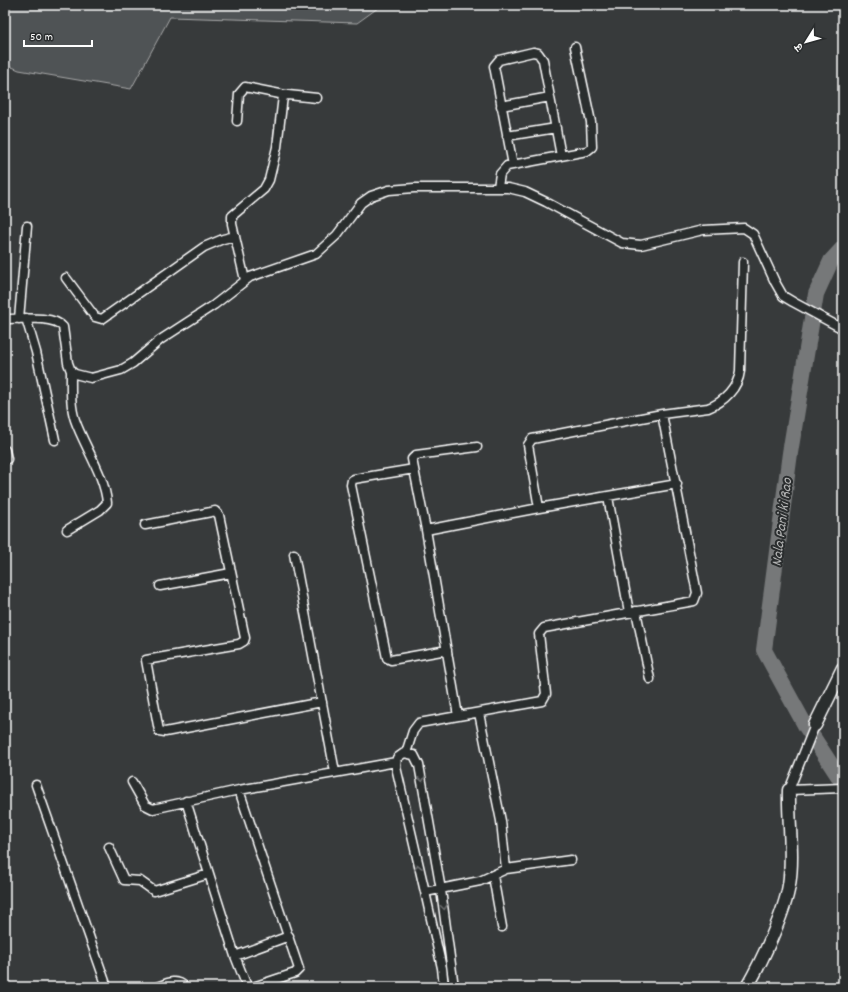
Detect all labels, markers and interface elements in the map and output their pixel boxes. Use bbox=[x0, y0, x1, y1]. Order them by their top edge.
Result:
scale bar bbox=[24, 22, 92, 48]
north arrow bbox=[786, 22, 826, 62]
text: 50 m bbox=[30, 29, 53, 46]
text: उ bbox=[791, 39, 808, 55]
water label: Nala Pani ki Rao bbox=[767, 476, 799, 568]
one-way arrow bbox=[417, 775, 425, 782]
one-way arrow bbox=[415, 864, 423, 870]
one-way arrow bbox=[439, 904, 448, 910]

